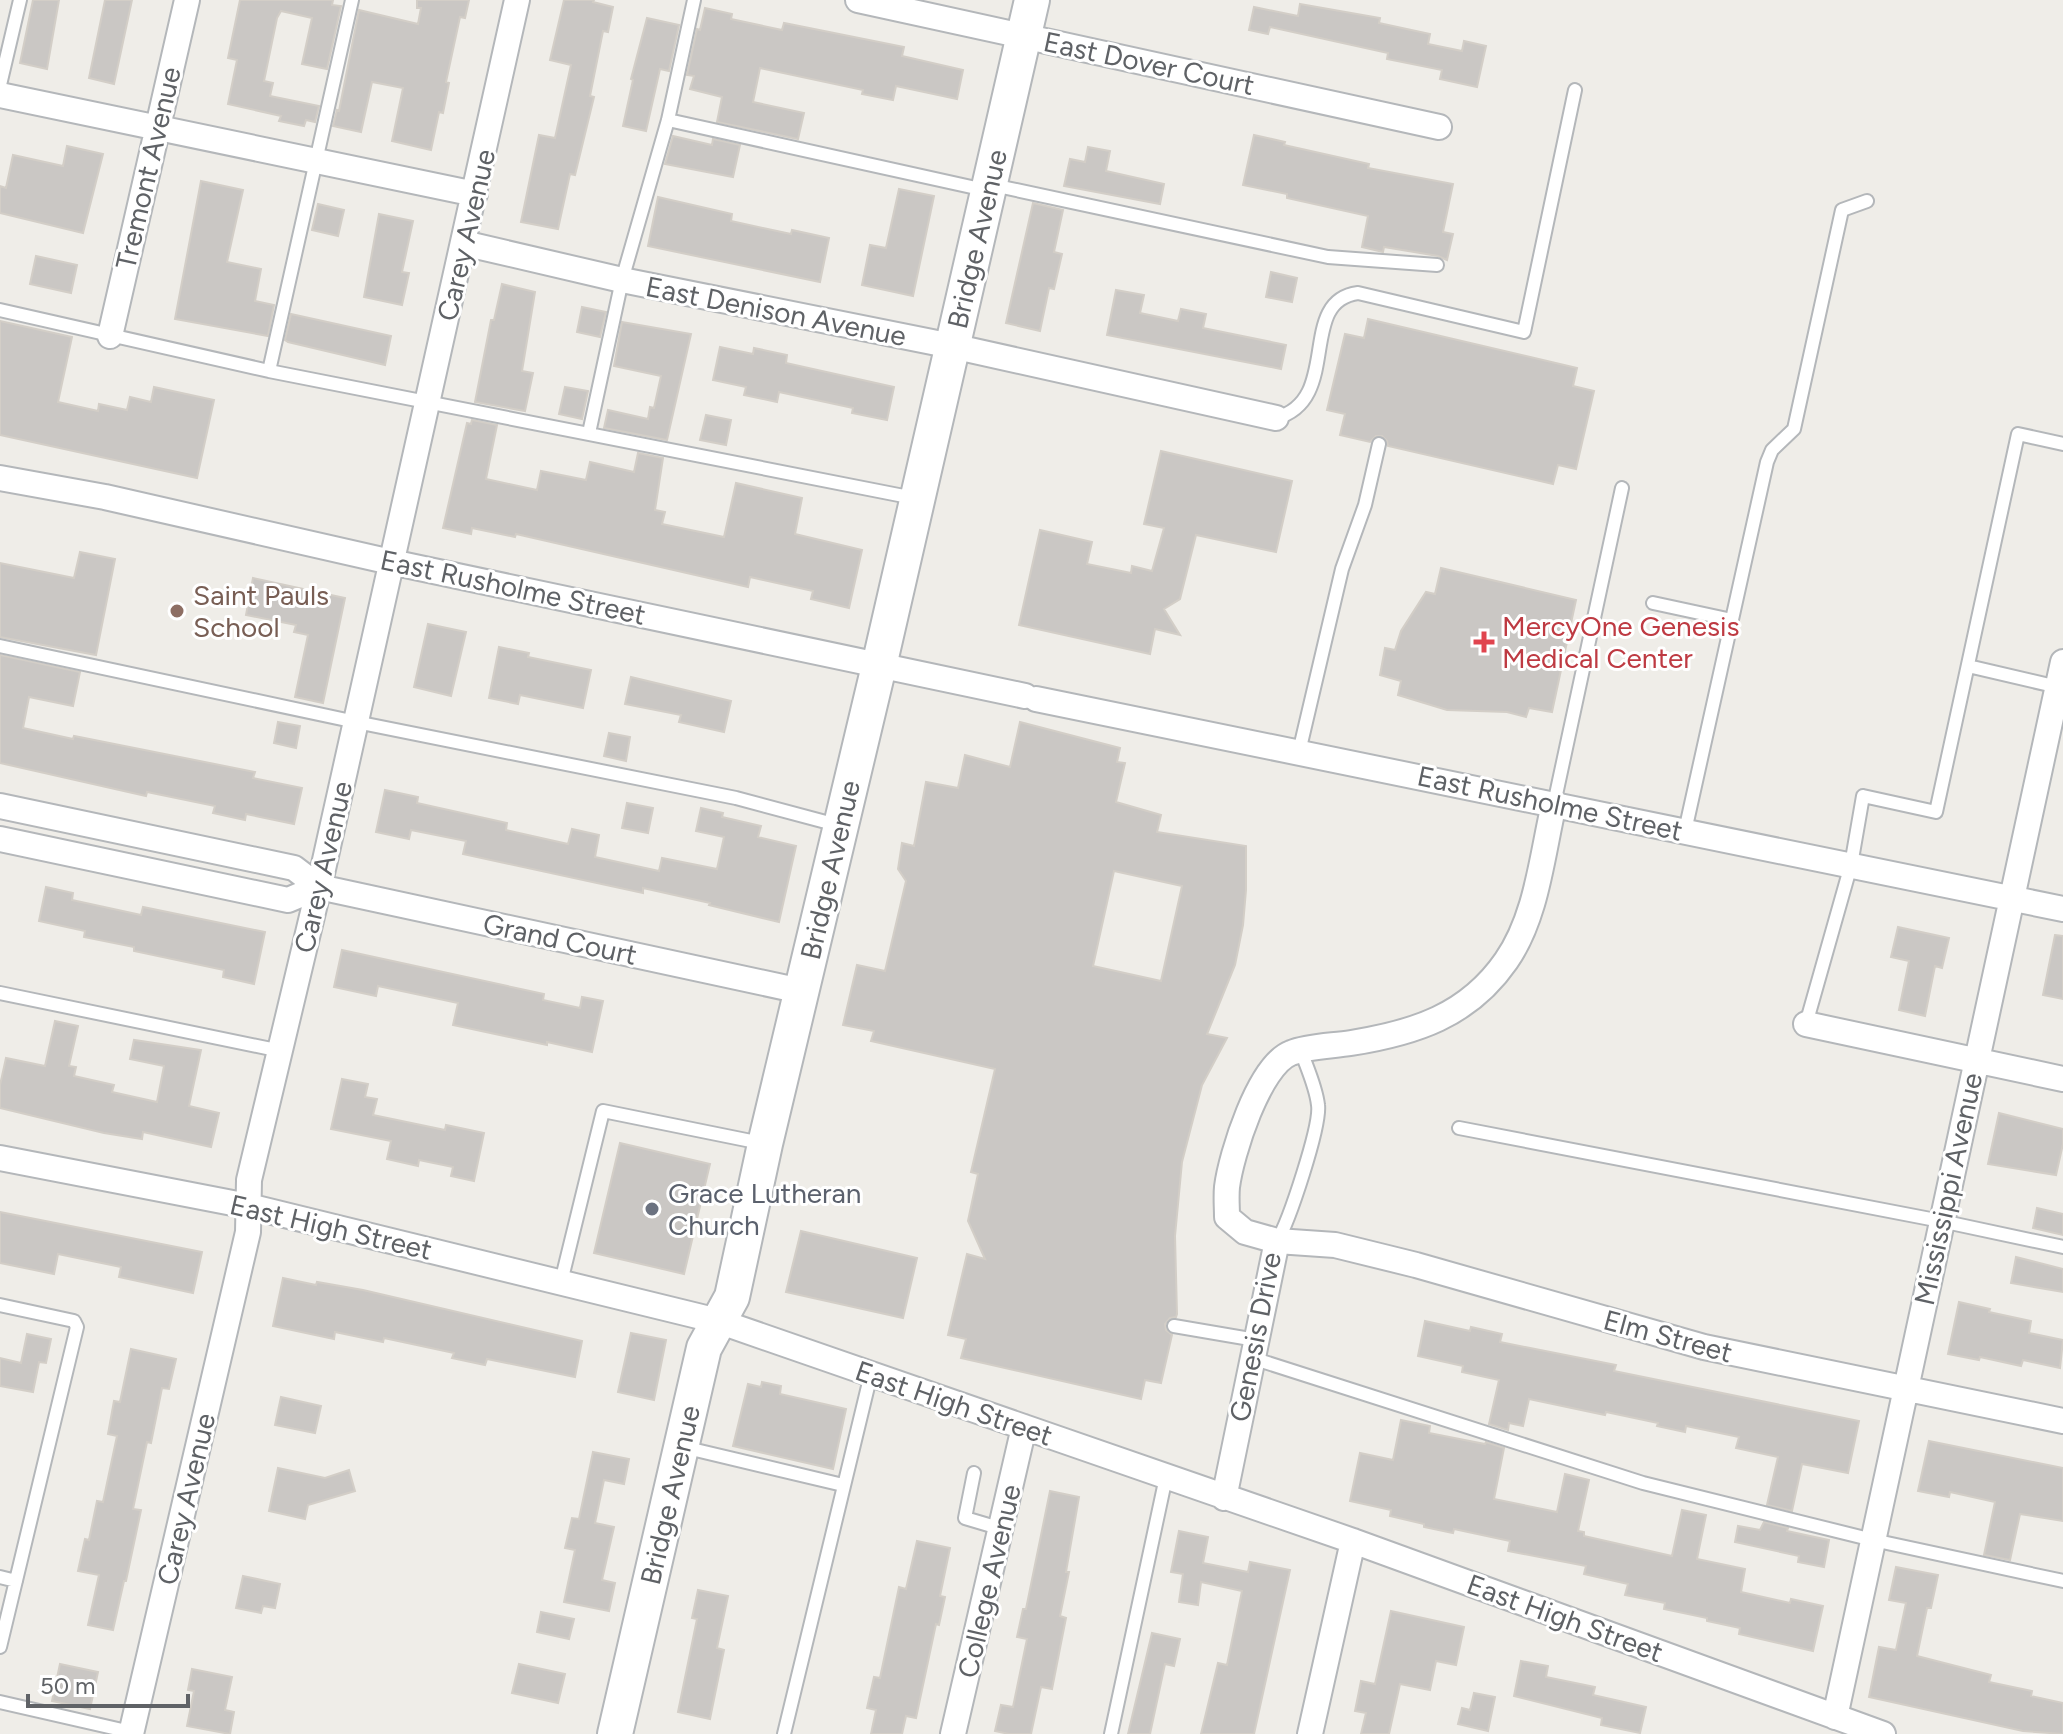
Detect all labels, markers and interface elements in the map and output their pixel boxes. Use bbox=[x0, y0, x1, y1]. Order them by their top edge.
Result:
street label: East Dover Court bbox=[1041, 24, 1257, 102]
street label: Tremont Avenue bbox=[108, 63, 188, 273]
street label: Carey Avenue bbox=[430, 146, 502, 324]
street label: Bridge Avenue bbox=[940, 146, 1014, 332]
street label: East Denison Avenue bbox=[643, 269, 909, 353]
street label: East Rusholme Street bbox=[377, 542, 649, 632]
place label: Saint Pauls School bbox=[193, 578, 329, 644]
marker: Saint Pauls School bbox=[168, 602, 186, 620]
place label: MercyOne Genesis Medical Center bbox=[1502, 609, 1740, 675]
marker: MercyOne Genesis Medical Center bbox=[1473, 631, 1495, 653]
street label: East Rusholme Street bbox=[1414, 758, 1686, 848]
street label: Bridge Avenue bbox=[793, 777, 867, 963]
street label: Carey Avenue bbox=[287, 778, 359, 956]
street label: Grand Court bbox=[480, 906, 640, 972]
street label: Mississippi Avenue bbox=[1907, 1070, 1989, 1308]
place label: Grace Lutheran Church bbox=[668, 1176, 861, 1242]
street label: East High Street bbox=[227, 1187, 435, 1267]
marker: Grace Lutheran Church bbox=[643, 1200, 661, 1218]
street label: Genesis Drive bbox=[1222, 1249, 1288, 1425]
street label: Elm Street bbox=[1600, 1303, 1736, 1369]
street label: East High Street bbox=[851, 1353, 1057, 1453]
street label: Bridge Avenue bbox=[633, 1402, 707, 1588]
street label: Carey Avenue bbox=[150, 1410, 222, 1588]
street label: College Avenue bbox=[950, 1481, 1028, 1681]
street label: East High Street bbox=[1462, 1567, 1668, 1669]
scale bar bbox=[28, 1658, 188, 1708]
text: 50 m bbox=[40, 1671, 96, 1700]

